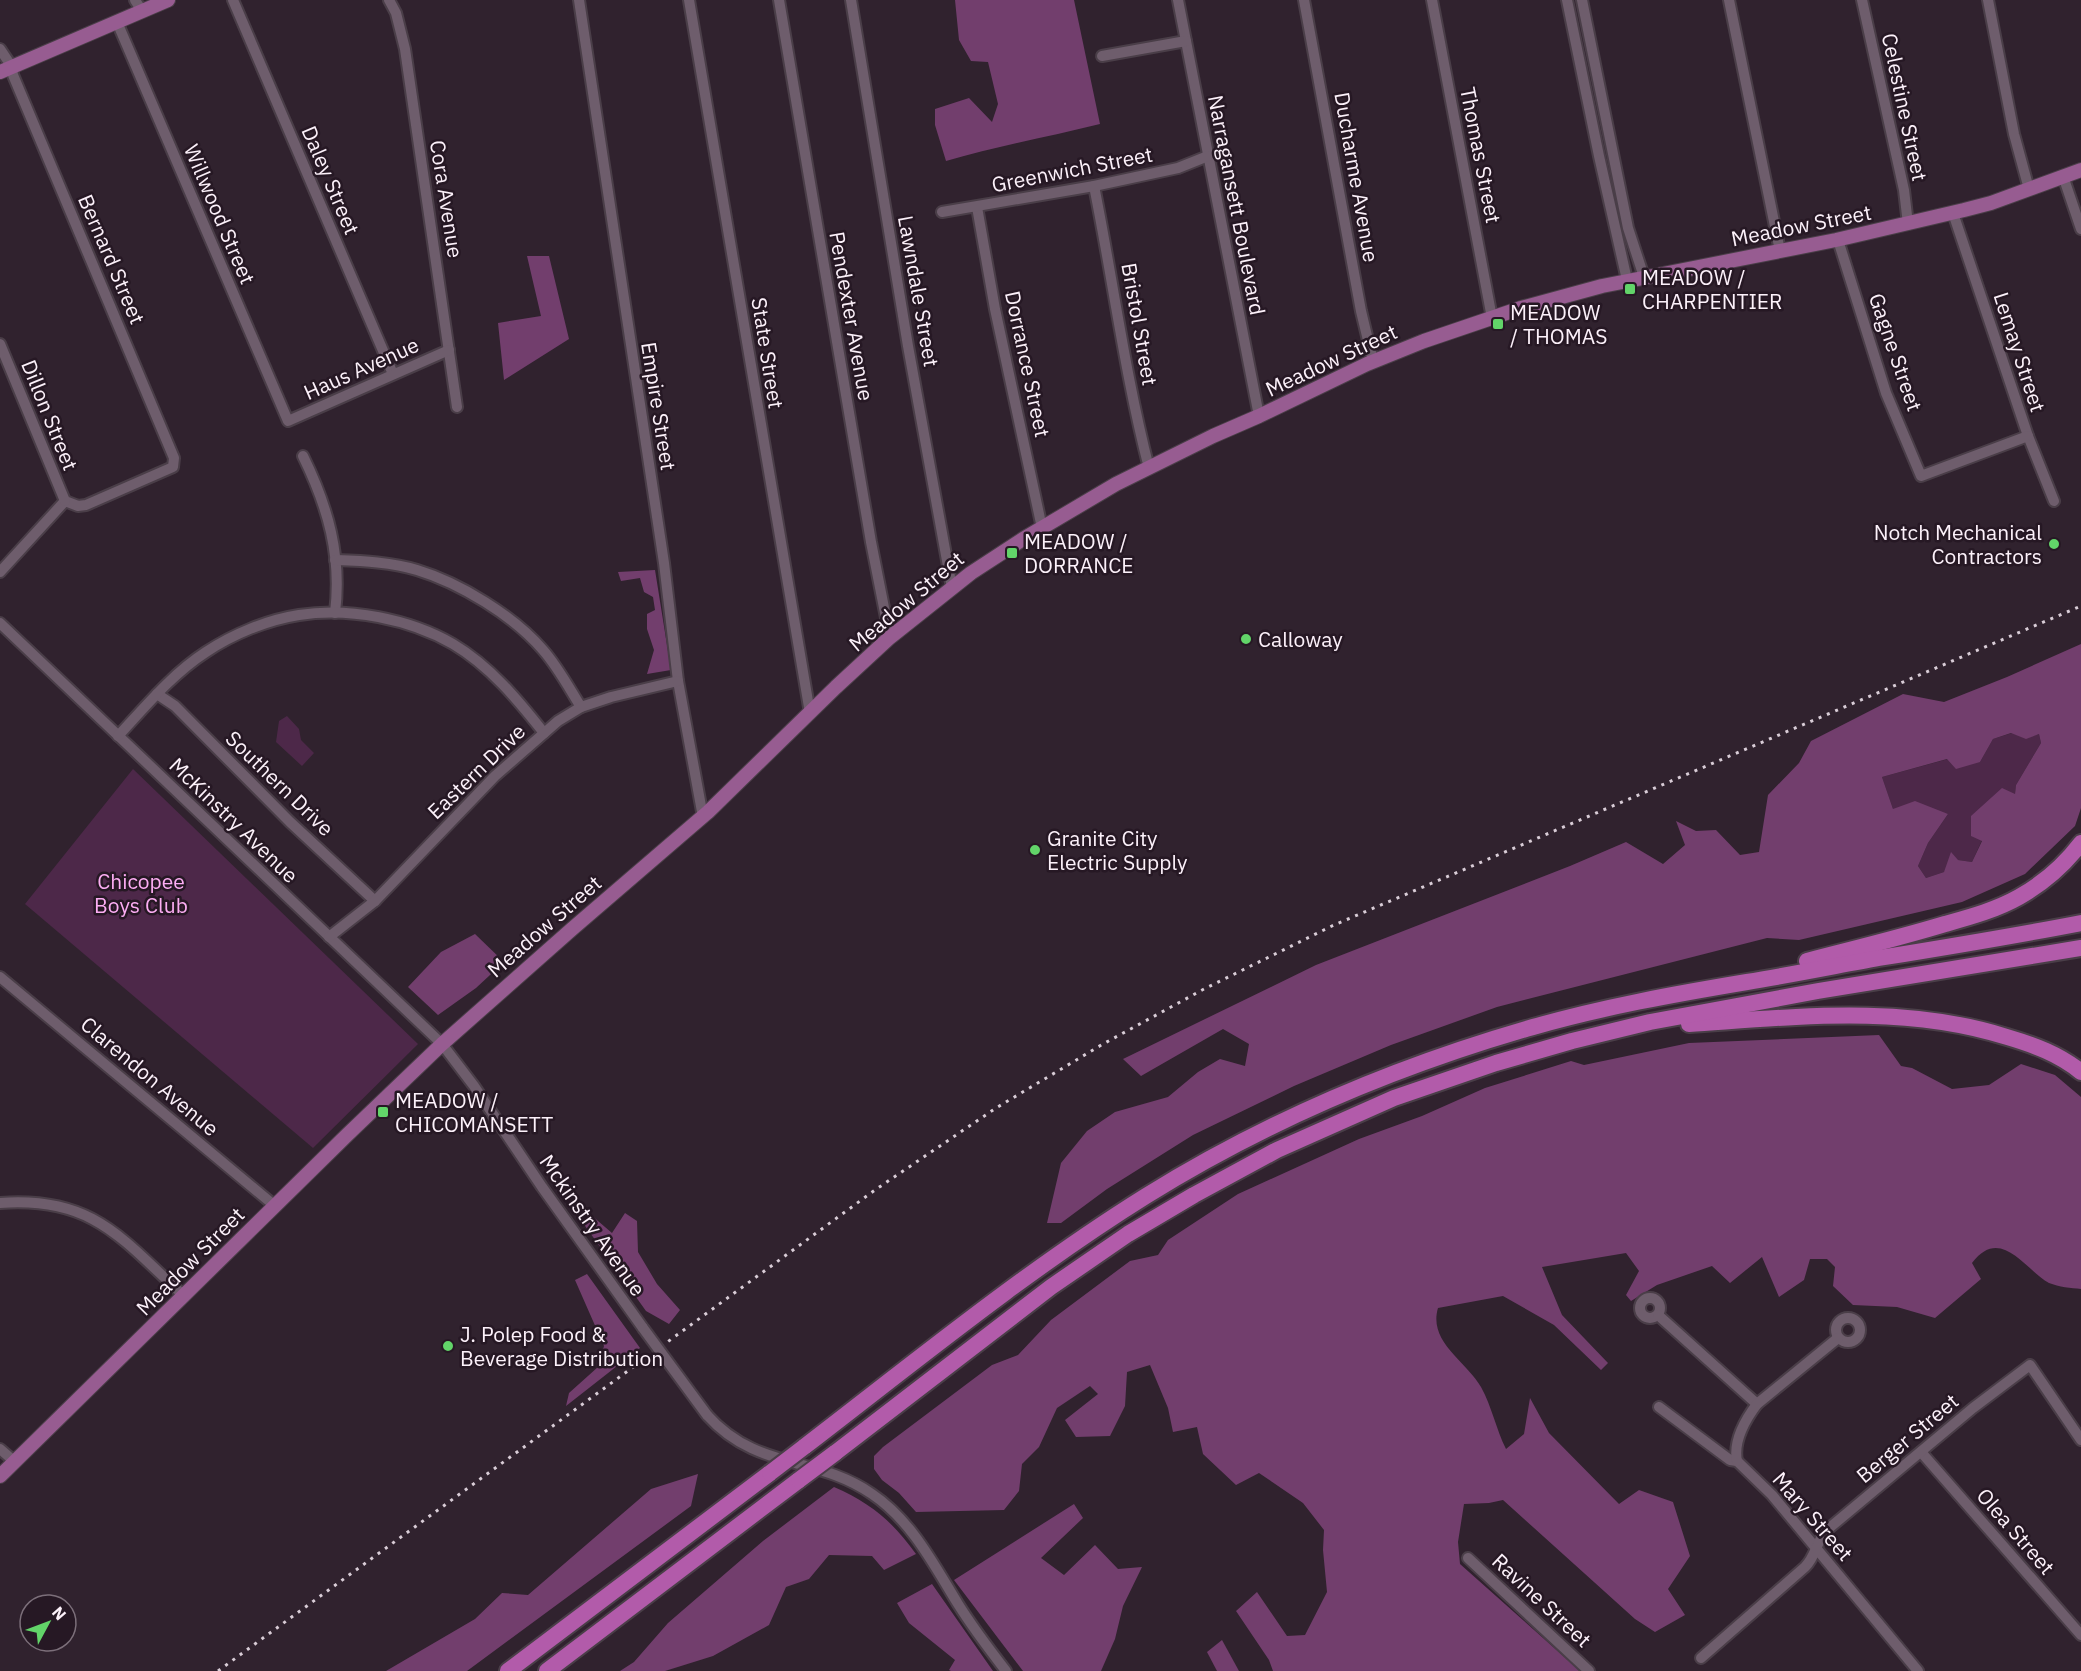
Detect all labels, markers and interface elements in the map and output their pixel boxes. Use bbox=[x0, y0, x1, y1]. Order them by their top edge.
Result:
street label: Celestine Street bbox=[1876, 30, 1934, 184]
street label: Thomas Street bbox=[1454, 85, 1508, 225]
street label: Ducharme Avenue bbox=[1328, 90, 1386, 264]
street label: Narragansett Boulevard bbox=[1202, 93, 1272, 317]
street label: Daley Street bbox=[296, 121, 366, 239]
street label: Cora Avenue bbox=[424, 138, 470, 260]
street label: Willwood Street bbox=[178, 140, 262, 288]
street label: Greenwich Street bbox=[989, 140, 1155, 198]
street label: Bernard Street bbox=[72, 190, 152, 328]
street label: Meadow Street bbox=[1728, 198, 1874, 252]
street label: Lawndale Street bbox=[892, 213, 946, 369]
street label: Pendexter Avenue bbox=[823, 229, 881, 403]
street label: Bristol Street bbox=[1115, 260, 1165, 388]
place label: MEADOW / CHARPENTIER bbox=[1642, 263, 1783, 315]
marker: MEADOW / CHARPENTIER bbox=[1623, 282, 1637, 296]
street label: Dorrance Street bbox=[999, 288, 1057, 440]
street label: Gagne Street bbox=[1863, 289, 1929, 415]
street label: Lemay Street bbox=[1987, 289, 2053, 415]
street label: State Street bbox=[745, 295, 791, 411]
place label: MEADOW / THOMAS bbox=[1510, 298, 1607, 350]
street label: Meadow Street bbox=[1261, 317, 1401, 403]
marker: MEADOW / THOMAS bbox=[1491, 317, 1505, 331]
street label: Haus Avenue bbox=[299, 330, 423, 406]
street label: Empire Street bbox=[635, 340, 683, 472]
street label: Dillon Street bbox=[15, 356, 85, 474]
place label: Notch Mechanical Contractors bbox=[1874, 518, 2042, 570]
place label: MEADOW / DORRANCE bbox=[1024, 527, 1133, 579]
marker: Notch Mechanical Contractors bbox=[2047, 537, 2061, 551]
street label: Meadow Street bbox=[842, 545, 970, 657]
marker: MEADOW / DORRANCE bbox=[1005, 546, 1019, 560]
place label: Calloway bbox=[1258, 625, 1343, 653]
marker: Calloway bbox=[1239, 632, 1253, 646]
street label: Eastern Drive bbox=[421, 717, 531, 825]
street label: Southern Drive bbox=[220, 724, 340, 842]
street label: McKinstry Avenue bbox=[163, 751, 305, 889]
place label: Granite City Electric Supply bbox=[1047, 824, 1188, 876]
marker: Granite City Electric Supply bbox=[1028, 843, 1042, 857]
park label: Chicopee Boys Club bbox=[94, 867, 188, 919]
street label: Meadow Street bbox=[481, 869, 607, 983]
street label: Clarendon Avenue bbox=[75, 1010, 225, 1142]
place label: MEADOW / CHICOMANSETT bbox=[395, 1086, 553, 1138]
marker: MEADOW / CHICOMANSETT bbox=[376, 1105, 390, 1119]
street label: Mckinstry Avenue bbox=[534, 1149, 652, 1301]
street label: Meadow Street bbox=[130, 1201, 250, 1321]
place label: J. Polep Food & Beverage Distribution bbox=[460, 1320, 663, 1372]
marker: J. Polep Food & Beverage Distribution bbox=[441, 1339, 455, 1353]
street label: Berger Street bbox=[1850, 1387, 1964, 1489]
street label: Mary Street bbox=[1767, 1466, 1859, 1566]
street label: Olea Street bbox=[1971, 1482, 2061, 1580]
street label: Ravine Street bbox=[1486, 1547, 1598, 1653]
north arrow bbox=[18, 1593, 78, 1653]
text: N bbox=[48, 1602, 71, 1624]

